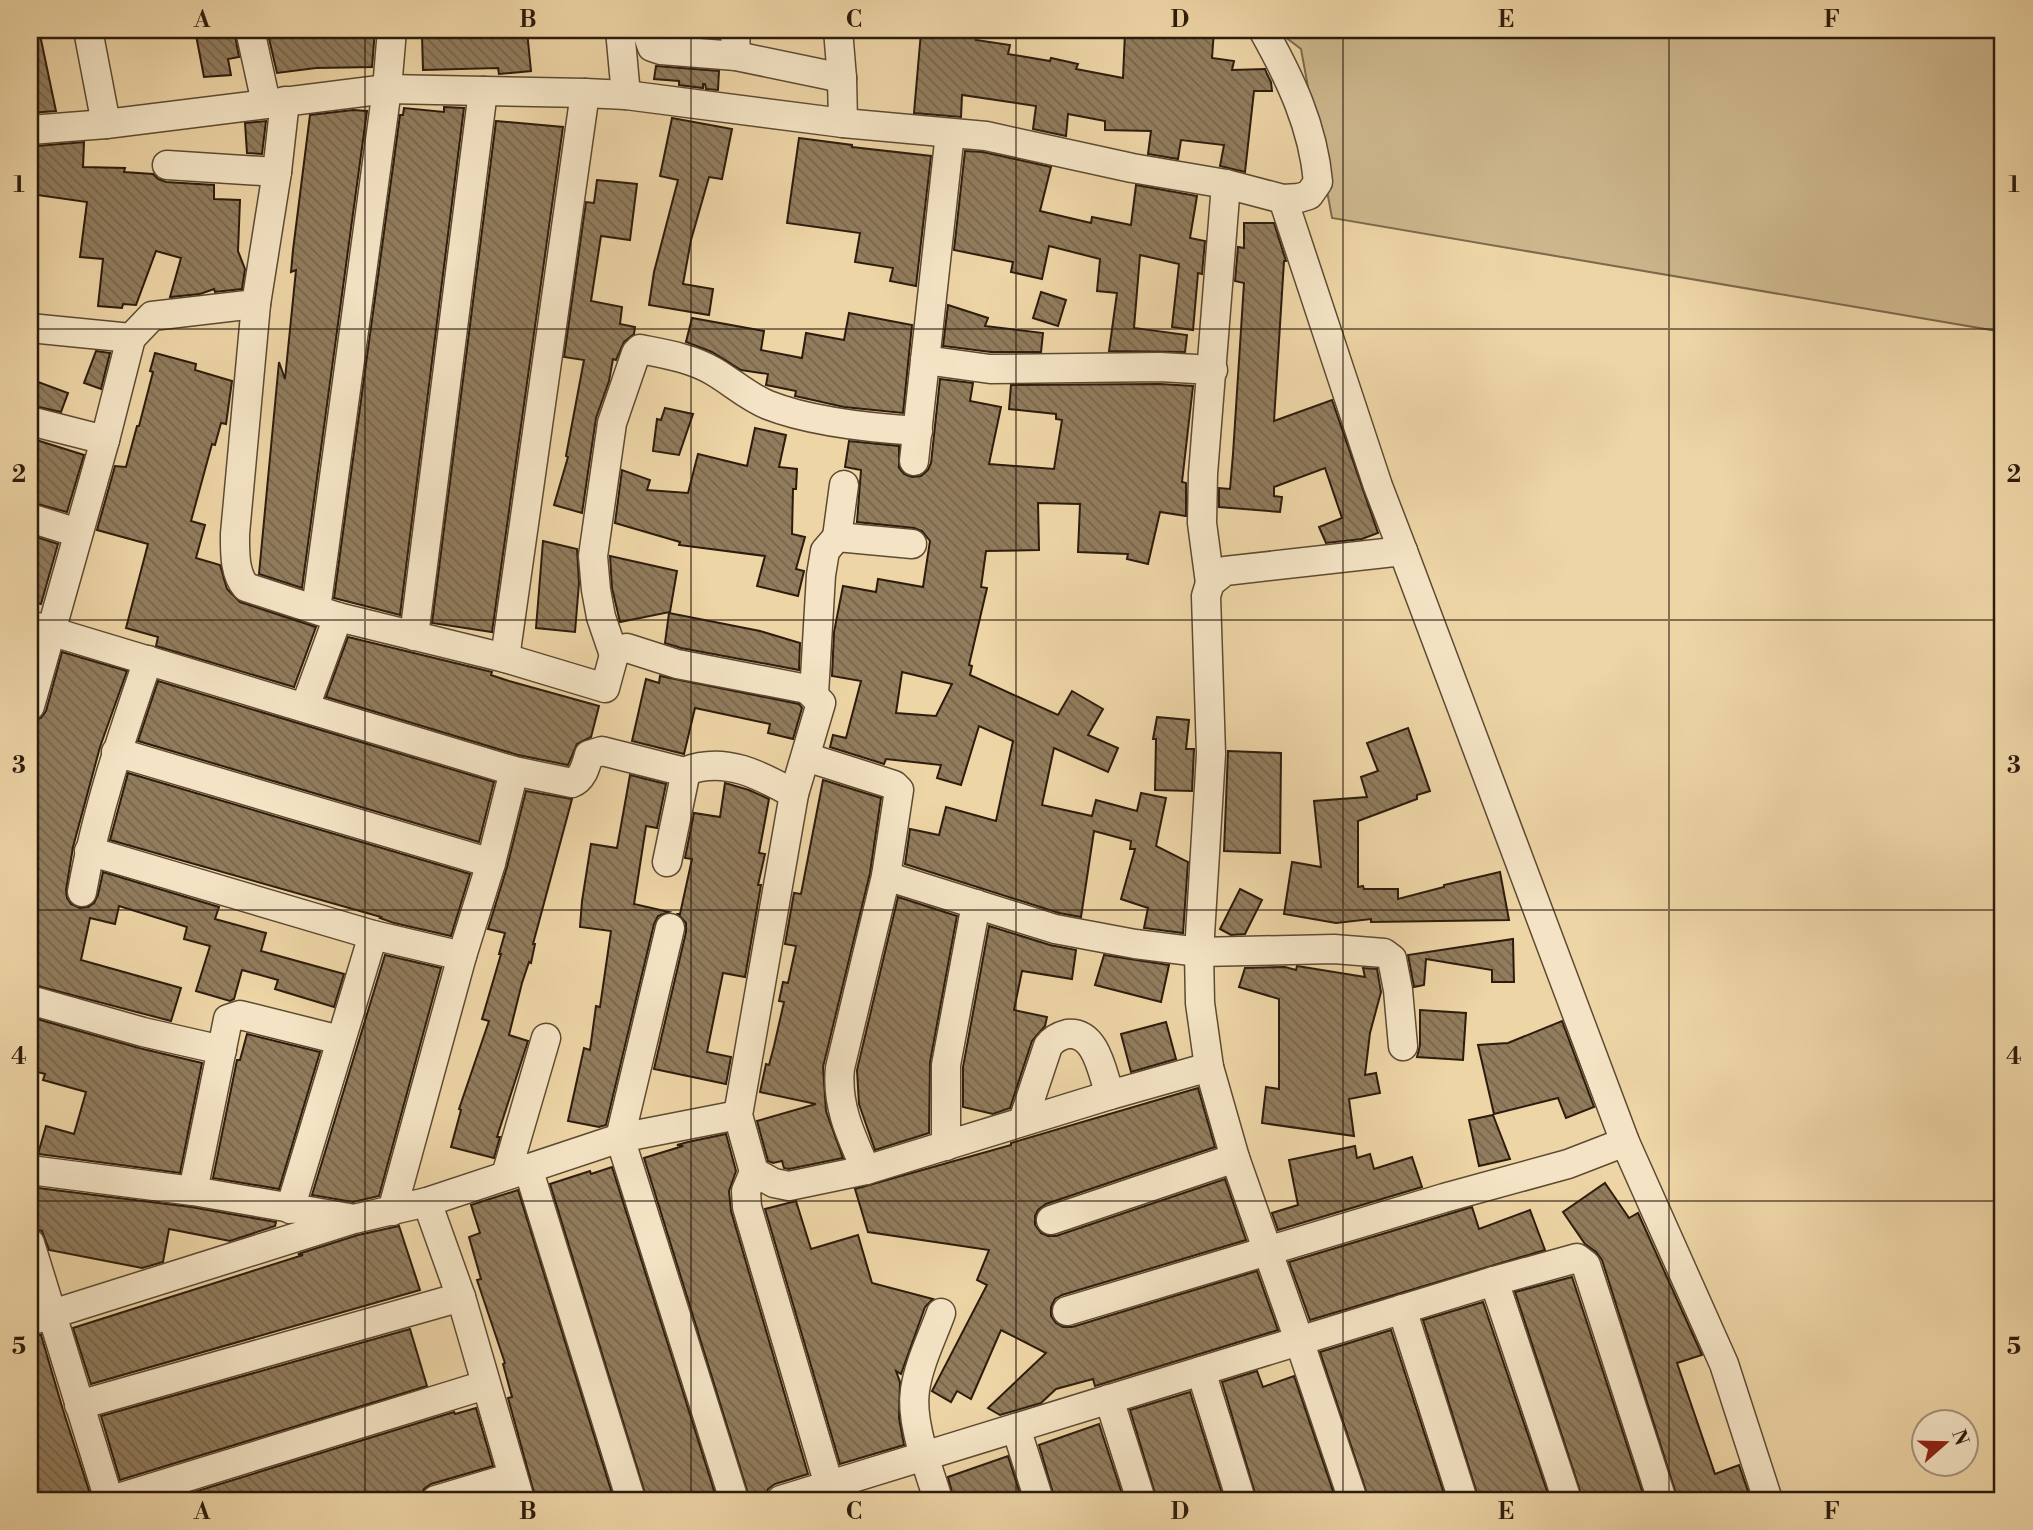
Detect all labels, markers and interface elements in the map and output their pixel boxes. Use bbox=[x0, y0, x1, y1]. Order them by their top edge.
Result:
text: A bbox=[193, 6, 211, 34]
text: B bbox=[519, 6, 537, 34]
text: C bbox=[846, 6, 862, 34]
text: D bbox=[1171, 6, 1189, 34]
text: E bbox=[1498, 6, 1514, 34]
text: F bbox=[1824, 6, 1840, 34]
text: 1 bbox=[13, 171, 25, 199]
text: 1 bbox=[2008, 171, 2020, 199]
text: 2 bbox=[12, 461, 26, 489]
text: 2 bbox=[2007, 461, 2021, 489]
text: 3 bbox=[12, 752, 26, 780]
text: 3 bbox=[2007, 752, 2021, 780]
text: 4 bbox=[11, 1043, 27, 1071]
text: 4 bbox=[2006, 1043, 2022, 1071]
text: 5 bbox=[12, 1333, 26, 1361]
text: 5 bbox=[2007, 1333, 2021, 1361]
north arrow bbox=[1910, 1408, 1980, 1478]
text: N bbox=[1946, 1426, 1974, 1449]
text: A bbox=[193, 1498, 211, 1526]
text: B bbox=[519, 1498, 537, 1526]
text: C bbox=[846, 1498, 862, 1526]
text: D bbox=[1171, 1498, 1189, 1526]
text: E bbox=[1498, 1498, 1514, 1526]
text: F bbox=[1824, 1498, 1840, 1526]

